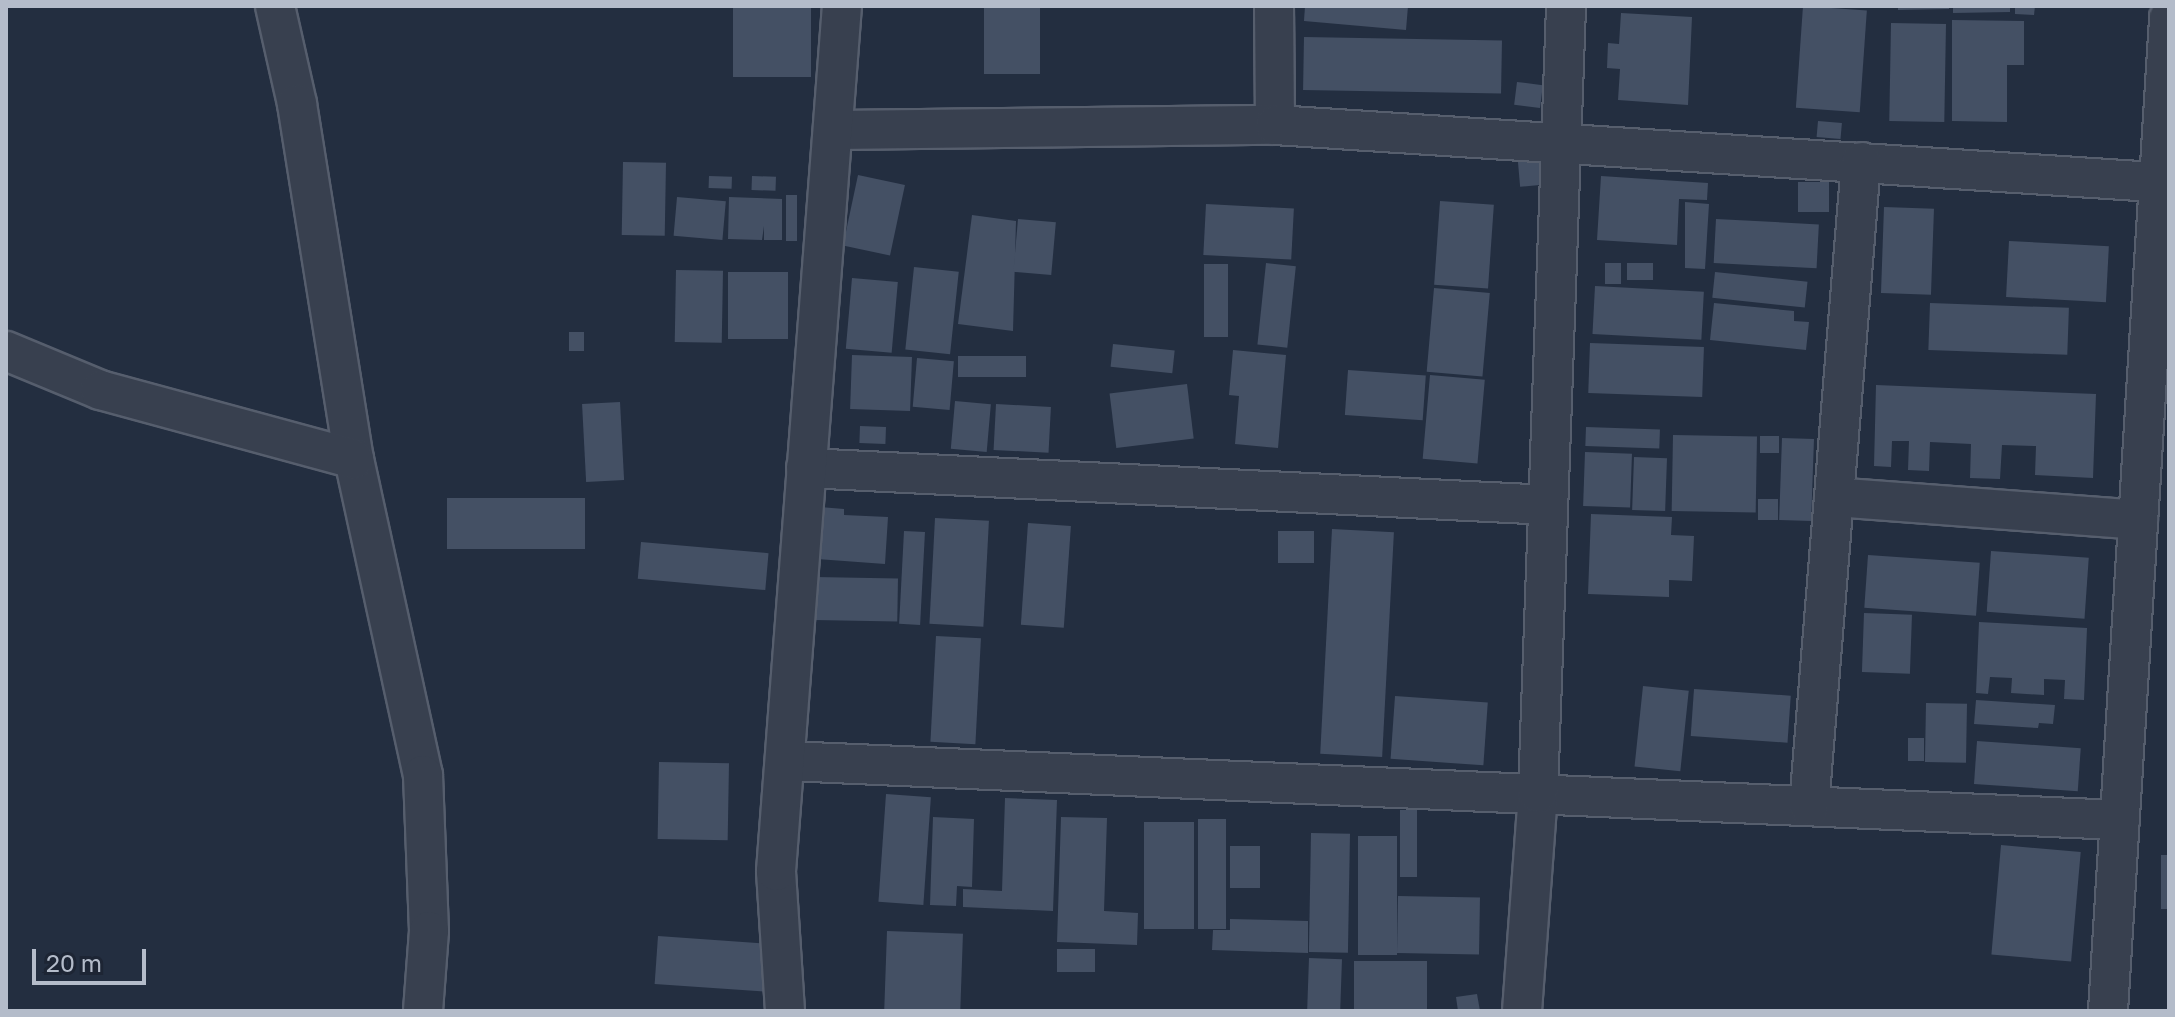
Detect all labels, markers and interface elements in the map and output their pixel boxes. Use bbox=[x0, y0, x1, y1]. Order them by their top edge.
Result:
scale bar bbox=[36, 933, 150, 983]
text: 20 m bbox=[46, 948, 102, 977]

